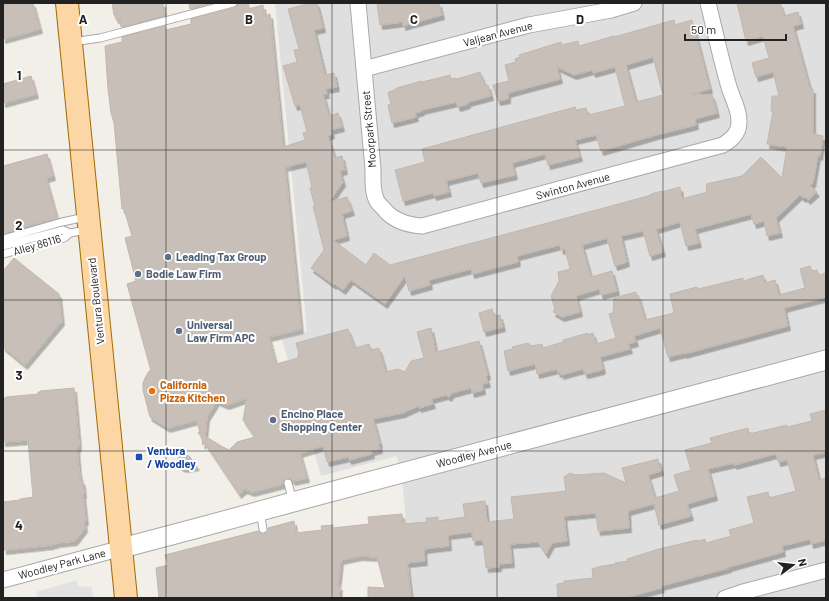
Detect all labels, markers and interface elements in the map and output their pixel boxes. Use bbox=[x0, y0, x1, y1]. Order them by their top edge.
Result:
text: A bbox=[79, 11, 88, 27]
text: B bbox=[245, 11, 253, 27]
text: C bbox=[410, 11, 418, 27]
text: D bbox=[576, 11, 584, 27]
scale bar bbox=[685, 16, 786, 42]
street label: Valjean Avenue bbox=[462, 18, 534, 49]
text: 50 m bbox=[691, 22, 716, 36]
text: 1 bbox=[17, 67, 21, 83]
street label: Moorpark Street bbox=[359, 90, 378, 168]
street label: Swinton Avenue bbox=[534, 169, 611, 202]
text: 2 bbox=[15, 217, 23, 233]
street label: Alley 86116 bbox=[11, 231, 63, 258]
place label: Leading Tax Group bbox=[176, 250, 267, 263]
marker: Leading Tax Group bbox=[163, 252, 173, 262]
street label: Ventura Boulevard bbox=[84, 257, 107, 345]
place label: Bodie Law Firm bbox=[146, 267, 221, 280]
marker: Bodie Law Firm bbox=[133, 269, 143, 279]
place label: Universal Law Firm APC bbox=[187, 318, 255, 344]
marker: Universal Law Firm APC bbox=[174, 326, 184, 336]
text: 3 bbox=[15, 367, 23, 383]
place label: California Pizza Kitchen bbox=[160, 378, 225, 404]
marker: California Pizza Kitchen bbox=[147, 386, 157, 396]
place label: Encino Place Shopping Center bbox=[281, 407, 363, 433]
marker: Encino Place Shopping Center bbox=[268, 415, 278, 425]
street label: Woodley Avenue bbox=[435, 437, 513, 470]
place label: Ventura / Woodley bbox=[147, 444, 196, 470]
marker: Ventura / Woodley bbox=[134, 452, 144, 462]
text: 4 bbox=[15, 517, 23, 533]
north arrow bbox=[773, 545, 813, 585]
street label: Woodley Park Lane bbox=[17, 546, 107, 581]
text: N bbox=[796, 557, 810, 568]

